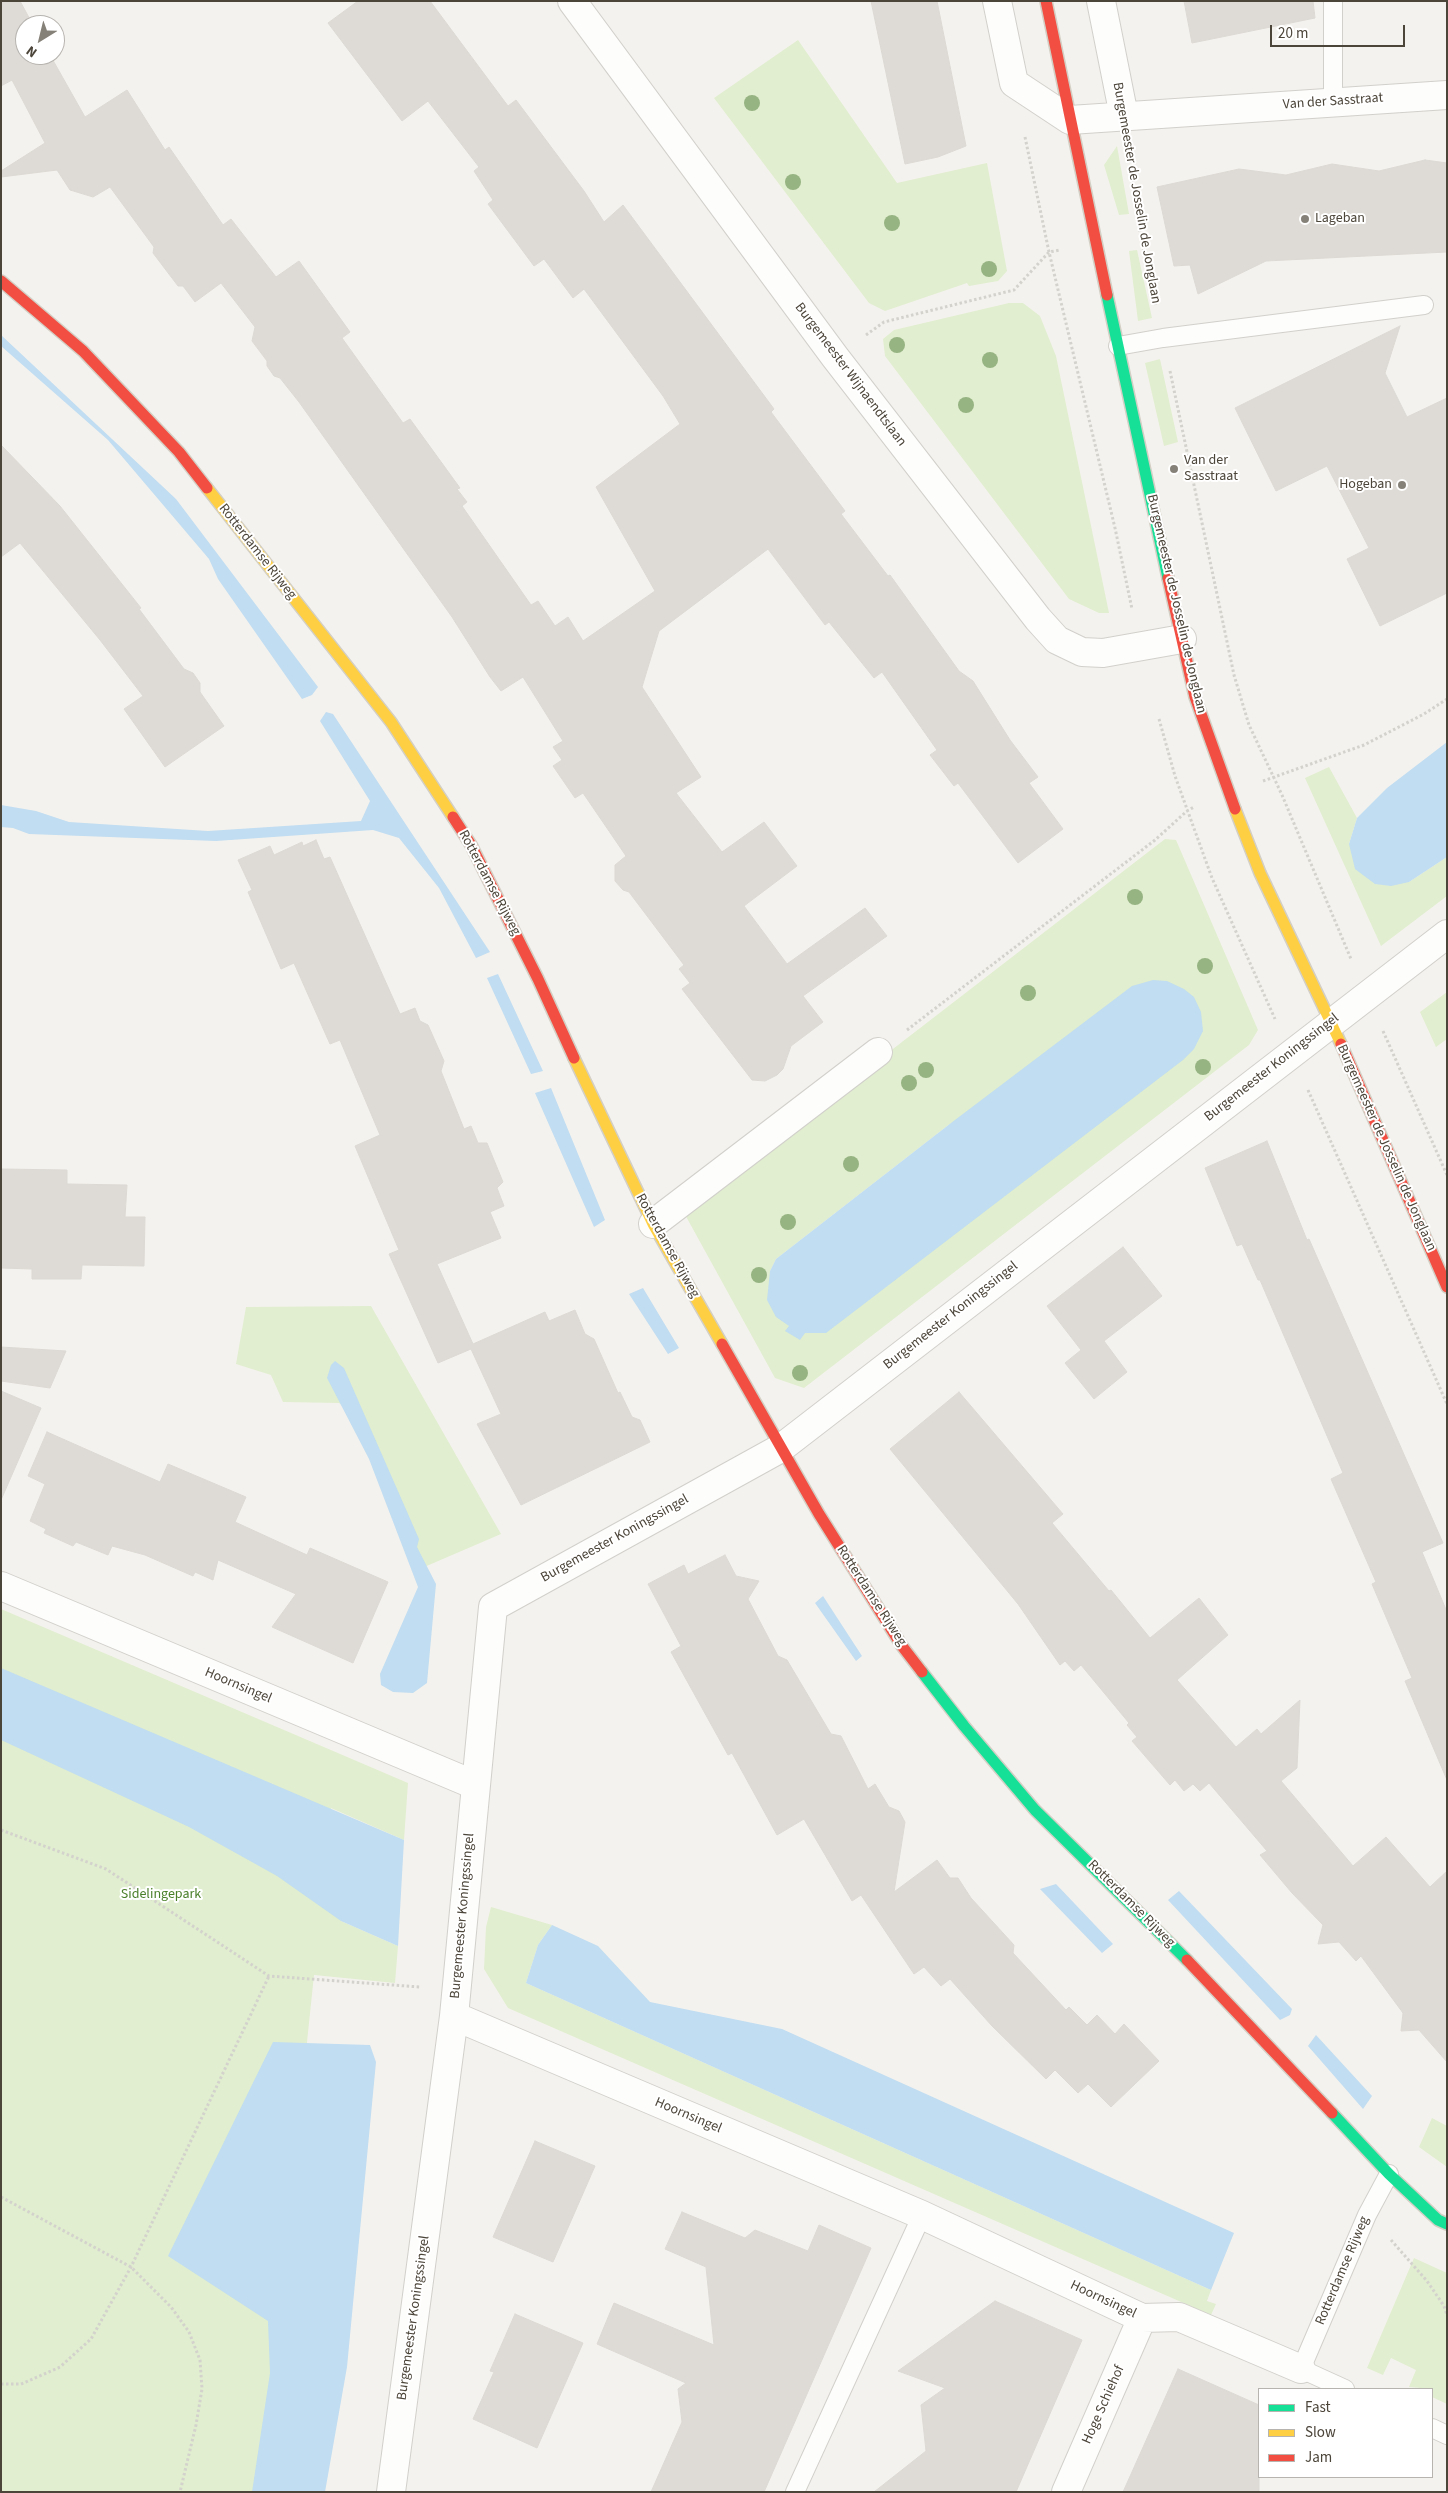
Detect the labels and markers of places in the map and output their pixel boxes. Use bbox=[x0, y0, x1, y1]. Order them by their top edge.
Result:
place label: Lageban bbox=[1315, 211, 1365, 227]
marker: Lageban bbox=[1299, 213, 1311, 225]
place label: Van der Sasstraat bbox=[1184, 453, 1238, 486]
marker: Van der Sasstraat bbox=[1168, 463, 1180, 475]
place label: Hogeban bbox=[1339, 477, 1392, 493]
marker: Hogeban bbox=[1396, 479, 1408, 491]

